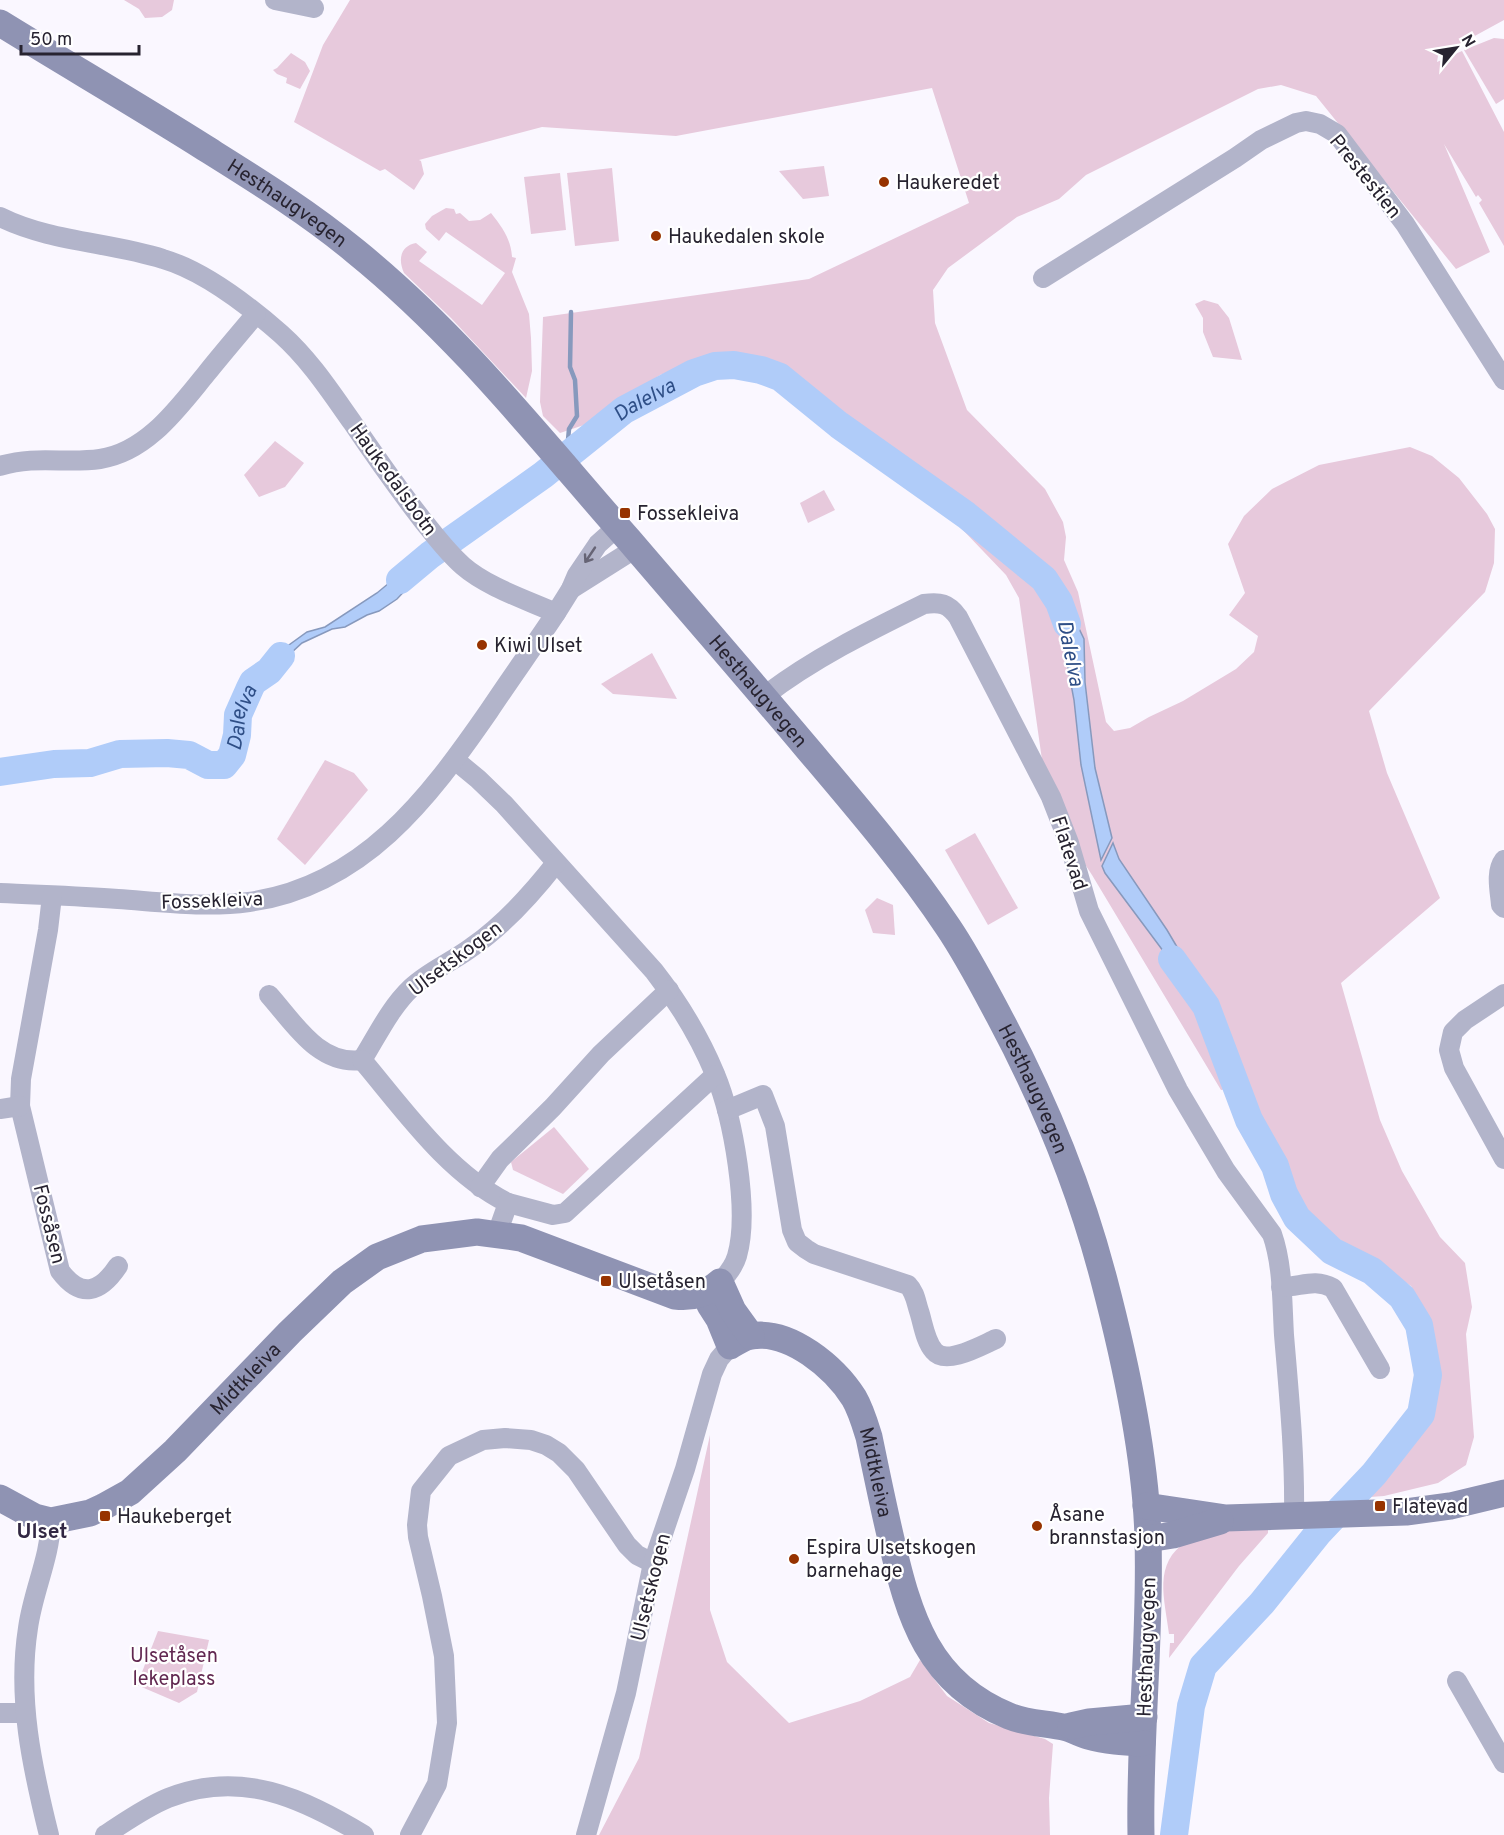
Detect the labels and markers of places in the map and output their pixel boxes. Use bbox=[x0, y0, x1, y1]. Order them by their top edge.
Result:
place label: Haukeredet bbox=[896, 171, 1000, 197]
marker: Haukeredet bbox=[877, 175, 891, 189]
place label: Haukedalen skole bbox=[668, 225, 825, 251]
marker: Haukedalen skole bbox=[649, 229, 663, 243]
place label: Fossekleiva bbox=[637, 502, 739, 528]
marker: Fossekleiva bbox=[618, 506, 632, 520]
place label: Kiwi Ulset bbox=[494, 634, 583, 660]
marker: Kiwi Ulset bbox=[475, 638, 489, 652]
place label: Ulsetåsen bbox=[618, 1270, 706, 1296]
marker: Ulsetåsen bbox=[599, 1274, 613, 1288]
place label: Flatevad bbox=[1392, 1495, 1468, 1521]
marker: Flatevad bbox=[1373, 1499, 1387, 1513]
place label: Åsane brannstasjon bbox=[1049, 1502, 1165, 1552]
place label: Haukeberget bbox=[117, 1505, 232, 1531]
marker: Haukeberget bbox=[98, 1509, 112, 1523]
marker: Åsane brannstasjon bbox=[1030, 1519, 1044, 1533]
place label: Espira Ulsetskogen barnehage bbox=[806, 1536, 976, 1585]
marker: Espira Ulsetskogen barnehage bbox=[787, 1552, 801, 1566]

